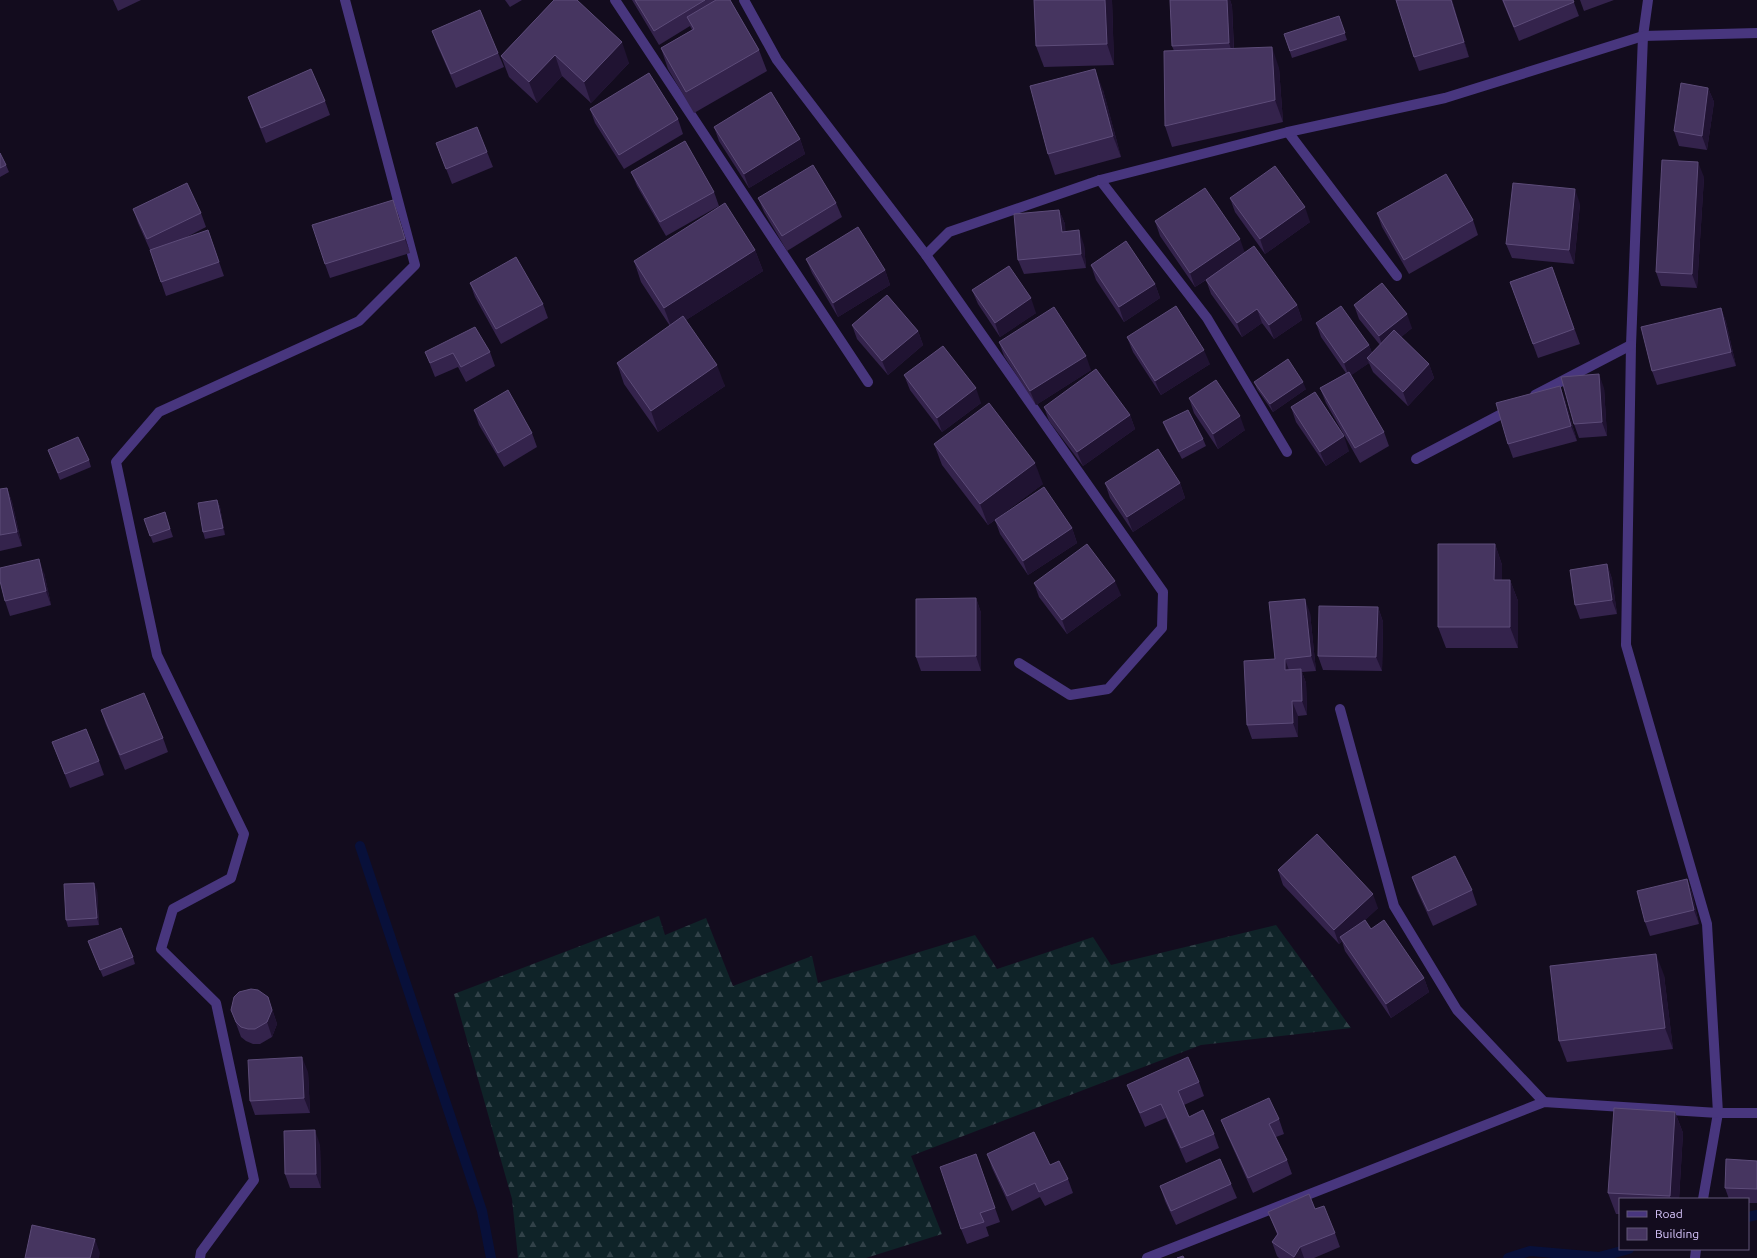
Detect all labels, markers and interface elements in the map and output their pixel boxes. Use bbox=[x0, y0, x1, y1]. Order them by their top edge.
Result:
legend bbox=[1619, 1198, 1749, 1250]
text: Road bbox=[1655, 1207, 1683, 1220]
text: Building bbox=[1655, 1227, 1699, 1240]

